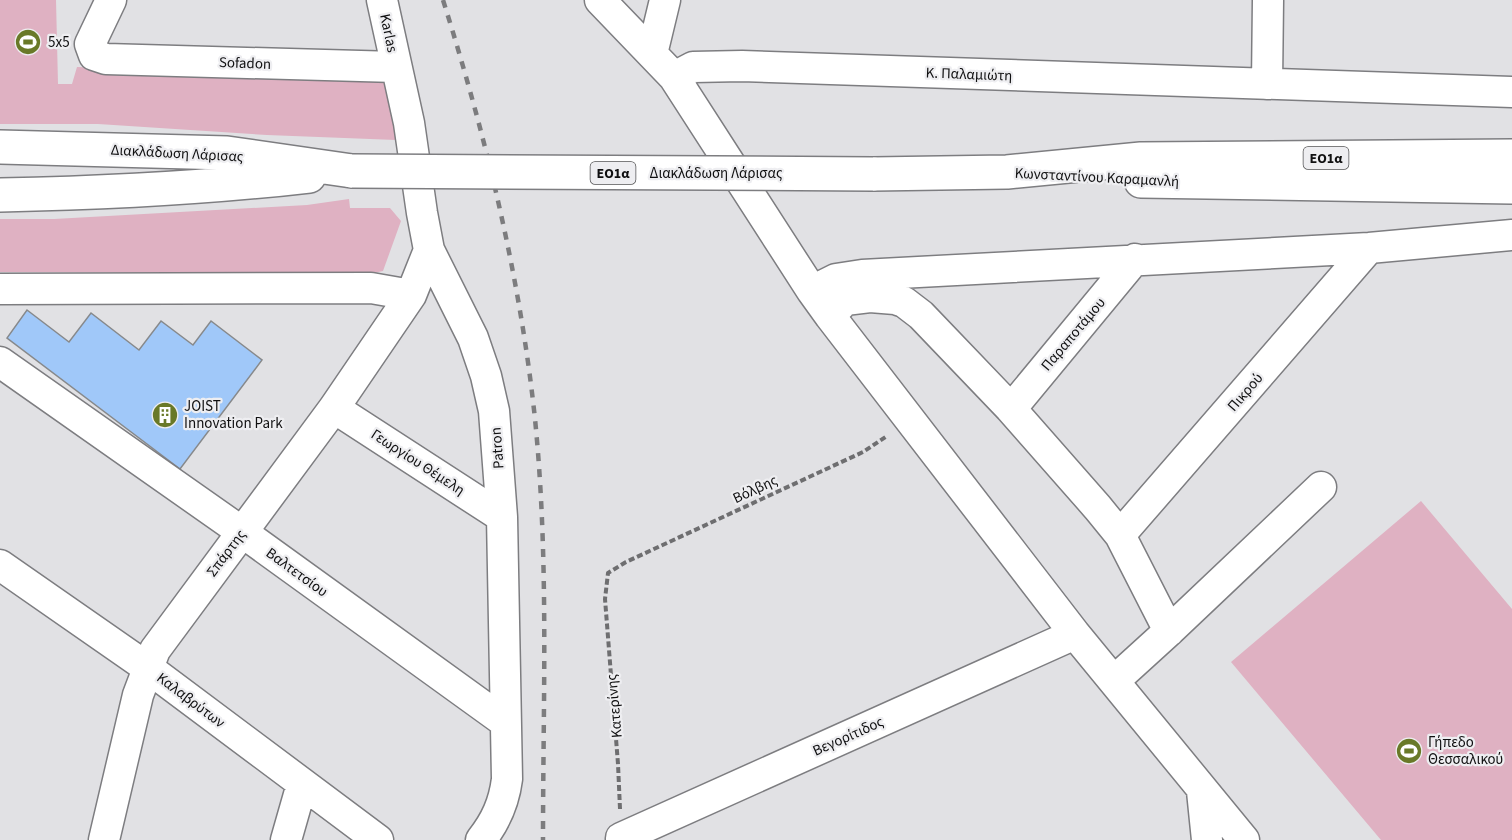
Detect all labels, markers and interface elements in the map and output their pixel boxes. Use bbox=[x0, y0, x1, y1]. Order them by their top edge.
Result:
street label: Karlas bbox=[374, 12, 403, 54]
sports icon: 5x5 bbox=[13, 27, 43, 57]
place label: 5x5 bbox=[48, 32, 70, 53]
street label: Sofadon bbox=[218, 52, 272, 75]
street label: Κ. Παλαμιώτη bbox=[925, 62, 1013, 87]
street label: Διακλάδωση Λάρισας bbox=[110, 140, 244, 167]
road number: ΕΟ1α bbox=[1304, 147, 1348, 169]
road number: ΕΟ1α bbox=[590, 162, 636, 184]
street label: Διακλάδωση Λάρισας bbox=[650, 163, 783, 184]
street label: Κωνσταντίνου Καραμανλή bbox=[1014, 163, 1180, 192]
street label: Παραποτάμου bbox=[1036, 293, 1110, 376]
street label: Πικρού bbox=[1223, 369, 1268, 416]
place label: JOIST Innovation Park bbox=[184, 396, 283, 434]
building icon: JOIST Innovation Park bbox=[150, 400, 180, 430]
street label: Γεωργίου Θέμελη bbox=[367, 424, 469, 501]
street label: Patron bbox=[486, 426, 509, 469]
street label: Βόλβης bbox=[729, 470, 781, 509]
street label: Σπάρτης bbox=[202, 525, 251, 581]
street label: Βαλτετσίου bbox=[262, 543, 332, 602]
street label: Καλαβρύτων bbox=[152, 668, 229, 733]
street label: Κατερίνης bbox=[601, 673, 628, 739]
street label: Βεγορίτιδος bbox=[809, 711, 887, 761]
place label: Γήπεδο Θεσσαλικού bbox=[1428, 732, 1503, 770]
sports icon: Γήπεδο Θεσσαλικού bbox=[1394, 736, 1424, 766]

